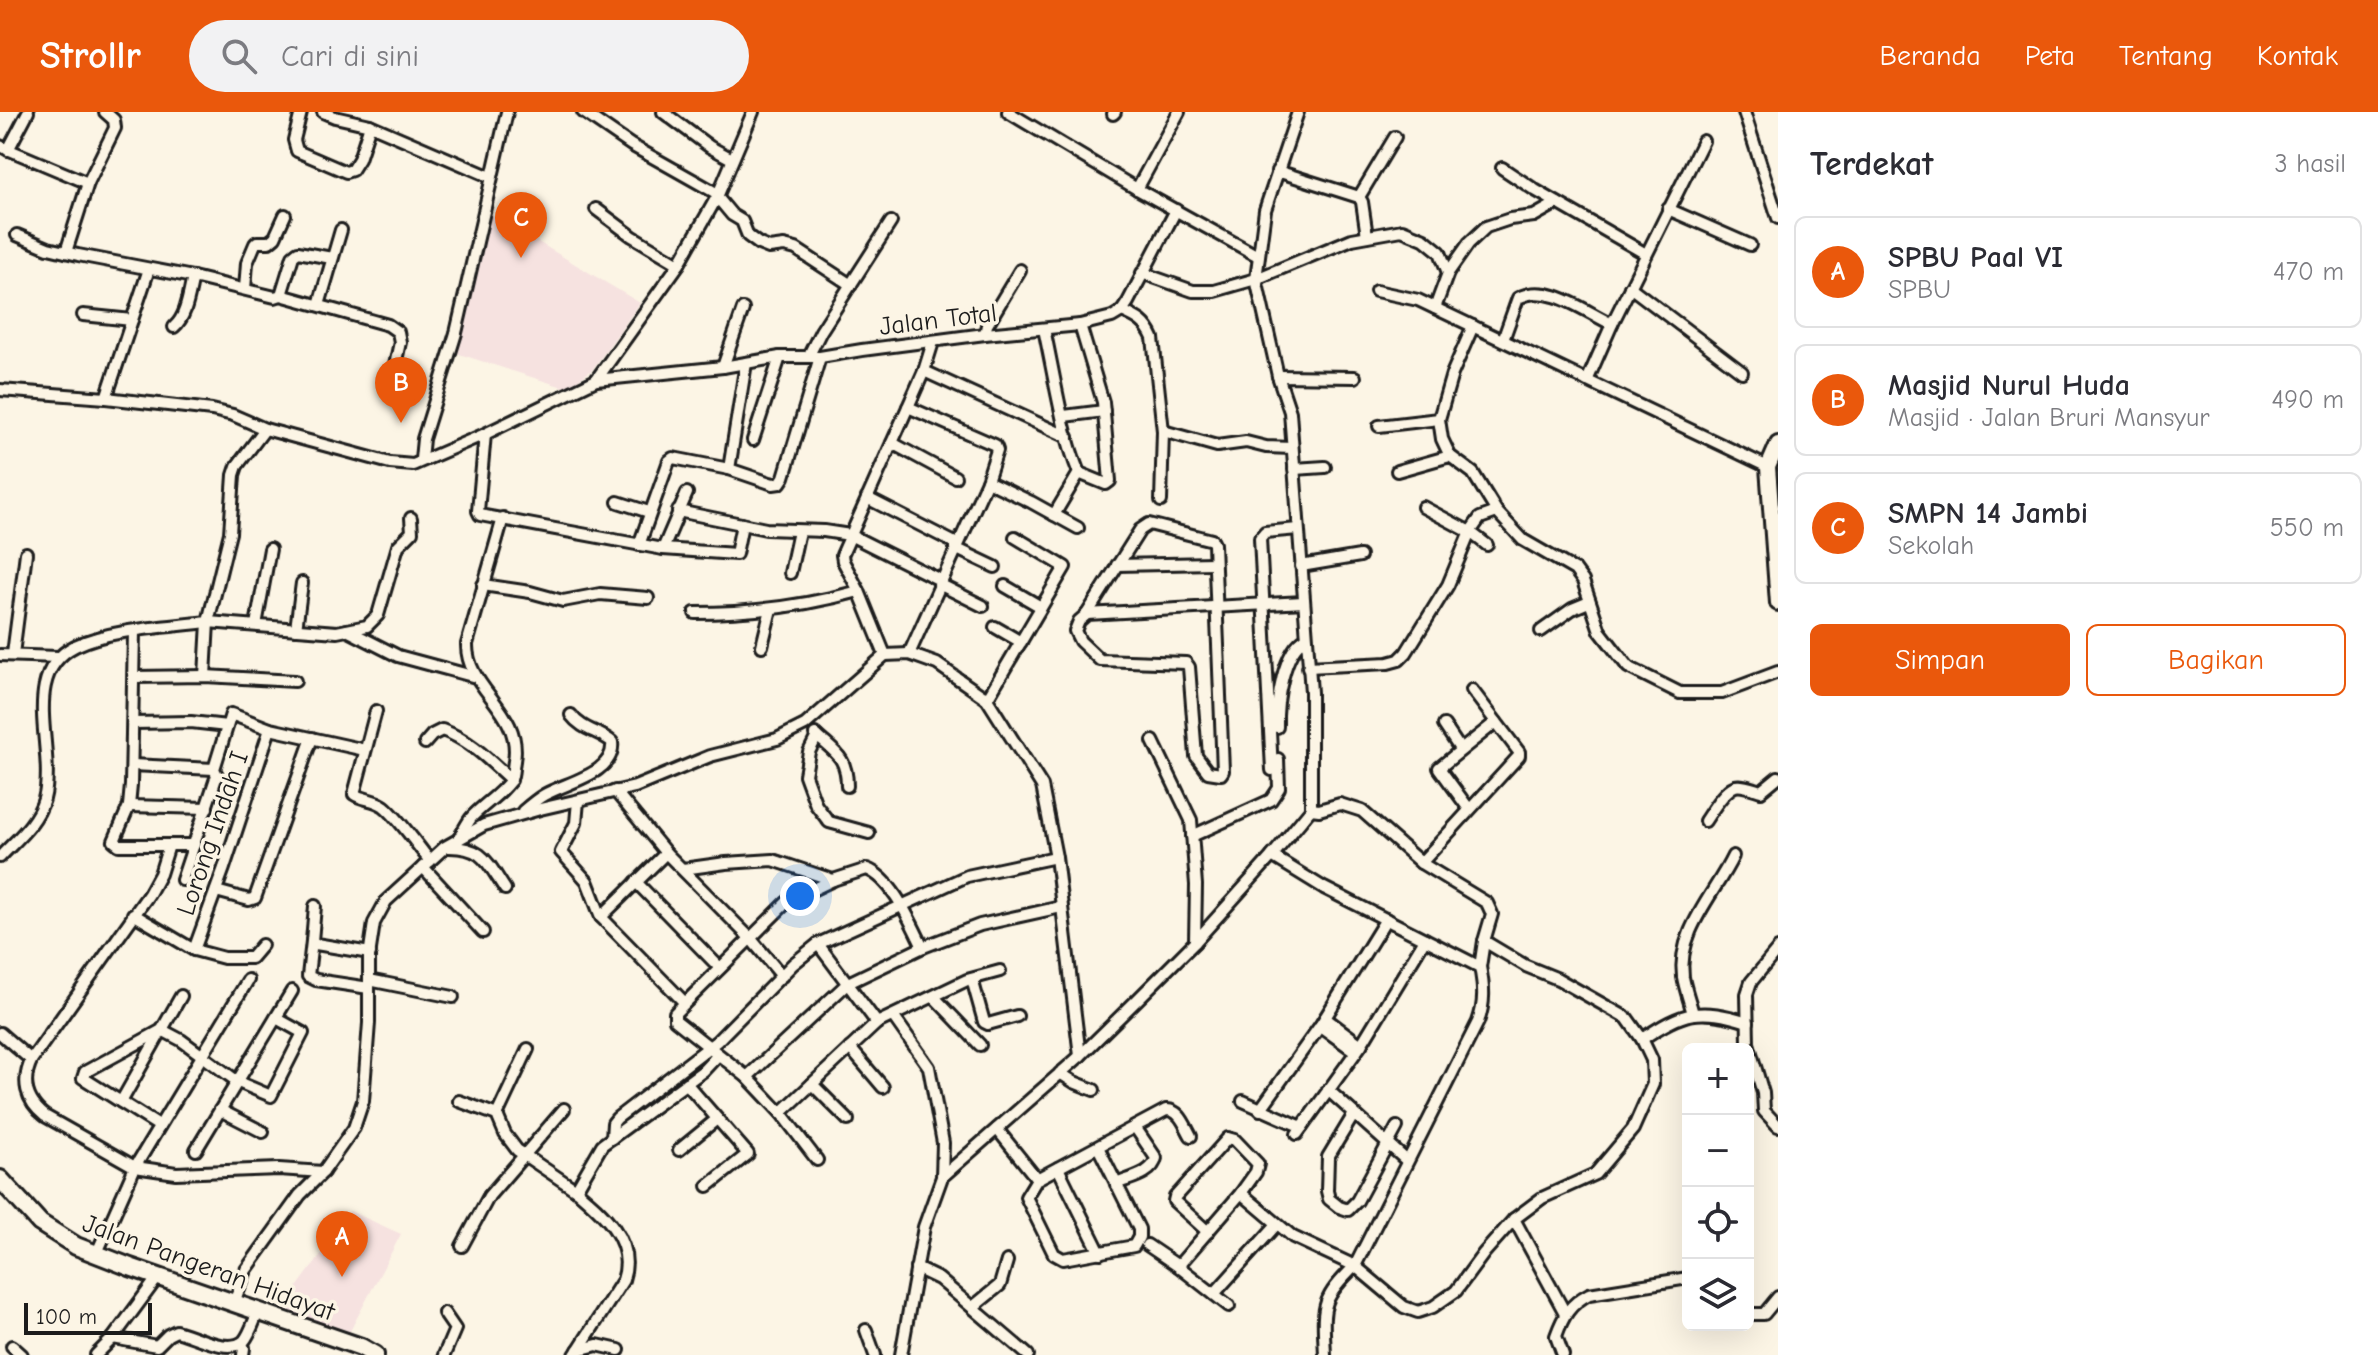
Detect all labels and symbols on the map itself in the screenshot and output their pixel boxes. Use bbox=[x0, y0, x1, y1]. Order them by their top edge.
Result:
pin: C bbox=[495, 192, 547, 258]
street label: Jalan Total bbox=[878, 298, 998, 342]
pin: B bbox=[375, 357, 427, 423]
street label: Lorong Indah I bbox=[171, 747, 255, 919]
your location bbox=[780, 876, 820, 916]
street label: Jalan Pangeran Hidayat bbox=[79, 1208, 340, 1328]
pin: A bbox=[316, 1211, 368, 1277]
scale bar bbox=[24, 1299, 152, 1335]

